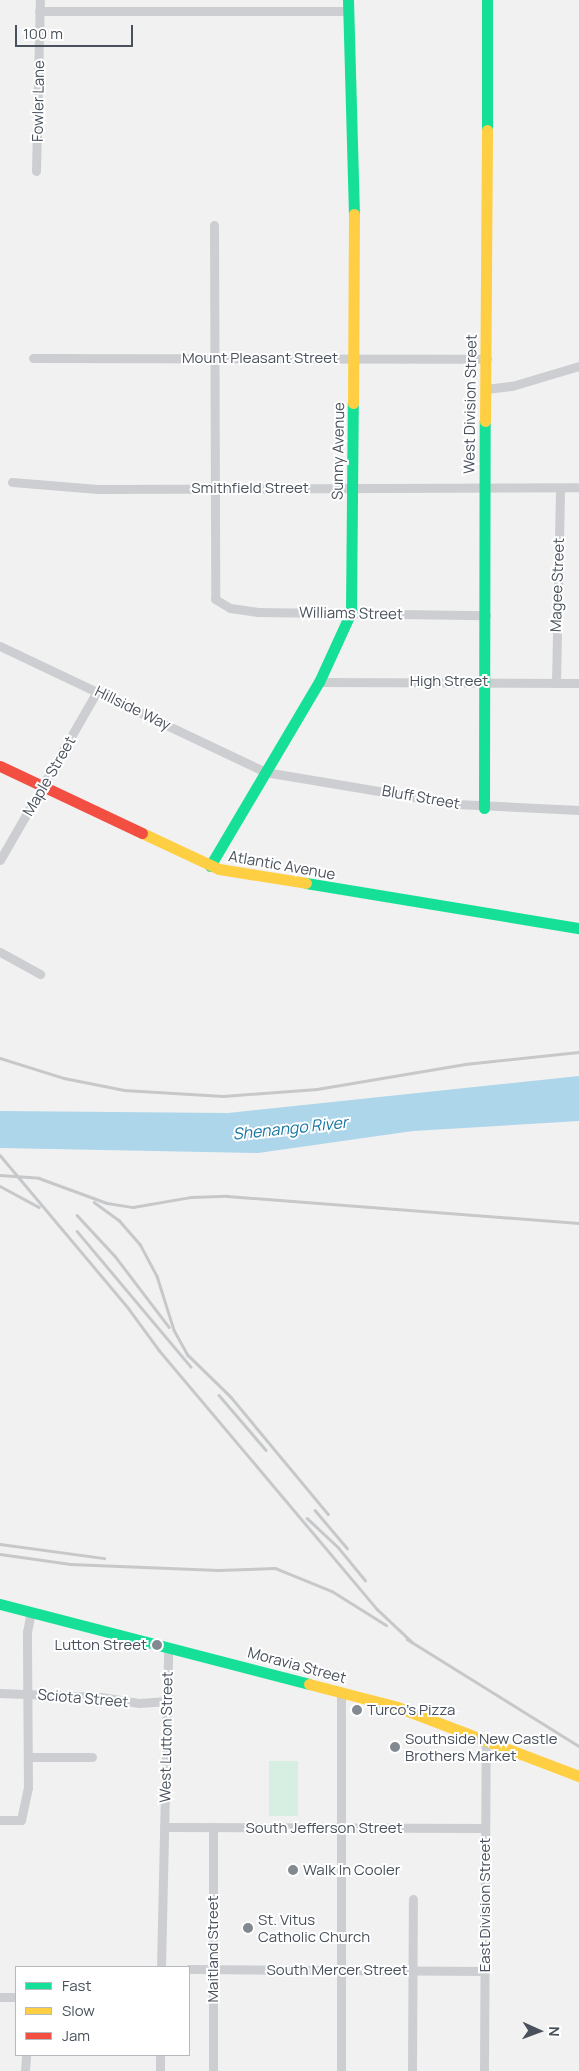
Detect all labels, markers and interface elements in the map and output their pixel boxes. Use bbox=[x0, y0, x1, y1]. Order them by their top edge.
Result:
scale bar bbox=[18, 15, 135, 47]
text: 100 m bbox=[23, 23, 63, 44]
street label: Fowler Lane bbox=[28, 60, 48, 142]
street label: West Division Street bbox=[460, 334, 480, 474]
street label: Mount Pleasant Street bbox=[182, 349, 338, 367]
street label: Sunny Avenue bbox=[328, 402, 348, 500]
street label: Smithfield Street bbox=[191, 479, 309, 497]
street label: Magee Street bbox=[546, 538, 568, 632]
street label: Williams Street bbox=[299, 603, 403, 623]
street label: High Street bbox=[410, 672, 488, 690]
street label: Hillside Way bbox=[92, 682, 174, 734]
street label: Maple Street bbox=[19, 733, 79, 819]
street label: Bluff Street bbox=[381, 781, 461, 813]
street label: Atlantic Avenue bbox=[227, 847, 337, 883]
water label: Shenango River bbox=[232, 1112, 348, 1144]
place label: Lutton Street bbox=[54, 1636, 147, 1654]
marker: Lutton Street bbox=[151, 1639, 163, 1651]
street label: Moravia Street bbox=[246, 1643, 348, 1687]
street label: West Lutton Street bbox=[156, 1671, 176, 1803]
street label: Sciota Street bbox=[37, 1685, 129, 1711]
place label: Turco's Pizza bbox=[367, 1701, 455, 1719]
marker: Turco's Pizza bbox=[351, 1704, 363, 1716]
place label: Southside New Castle Brothers Market bbox=[405, 1729, 557, 1764]
marker: Southside New Castle Brothers Market bbox=[389, 1741, 401, 1753]
street label: South Jefferson Street bbox=[246, 1819, 402, 1837]
street label: East Division Street bbox=[476, 1838, 494, 1972]
place label: Walk In Cooler bbox=[303, 1861, 400, 1879]
marker: Walk In Cooler bbox=[287, 1864, 299, 1876]
street label: Maitland Street bbox=[204, 1895, 222, 2003]
place label: St. Vitus Catholic Church bbox=[258, 1910, 370, 1945]
marker: St. Vitus Catholic Church bbox=[242, 1922, 254, 1934]
street label: South Mercer Street bbox=[267, 1961, 407, 1979]
legend bbox=[15, 1966, 190, 2056]
text: Fast bbox=[62, 1975, 91, 1996]
text: Slow bbox=[62, 2000, 95, 2021]
north arrow bbox=[514, 2006, 564, 2056]
text: Jam bbox=[62, 2025, 90, 2046]
text: N bbox=[545, 2026, 564, 2037]

